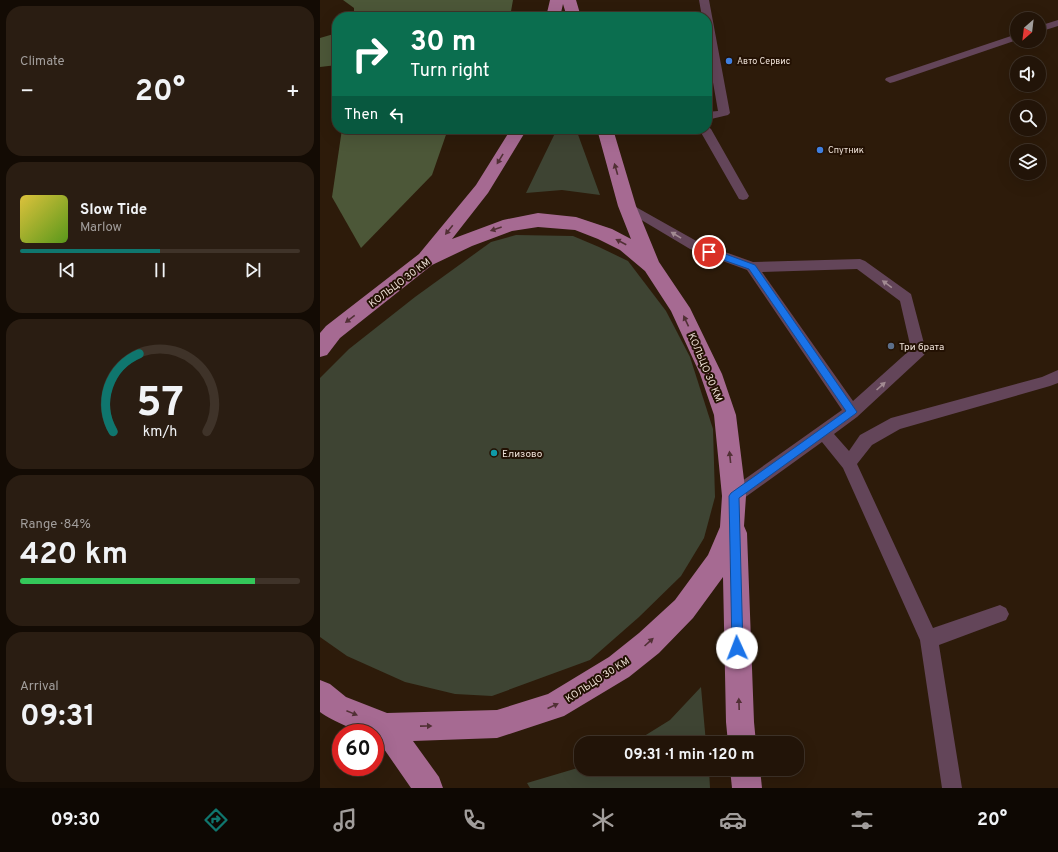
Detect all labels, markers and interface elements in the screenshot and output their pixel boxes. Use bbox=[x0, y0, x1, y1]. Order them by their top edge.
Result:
north arrow bbox=[1010, 12, 1046, 48]
map controls bbox=[1010, 12, 1046, 180]
text: 30 m bbox=[410, 25, 476, 61]
icon: right bbox=[344, 28, 396, 80]
text: Climate bbox=[20, 54, 65, 70]
marker: Авто Сервис bbox=[724, 56, 734, 66]
place label: Авто Сервис bbox=[737, 56, 791, 67]
button: sound bbox=[1010, 56, 1046, 92]
text: Turn right bbox=[410, 60, 490, 83]
text: 20° bbox=[135, 74, 185, 111]
text: − bbox=[20, 79, 34, 106]
text: + bbox=[286, 79, 300, 106]
button: search bbox=[1010, 100, 1046, 136]
icon: left bbox=[386, 104, 408, 126]
text: Then bbox=[344, 106, 378, 125]
button: layers bbox=[1010, 144, 1046, 180]
marker: Спутник bbox=[815, 145, 825, 155]
place label: Спутник bbox=[828, 145, 864, 156]
one-way arrow bbox=[497, 153, 504, 165]
one-way arrow bbox=[613, 162, 619, 174]
text: Slow Tide bbox=[80, 201, 147, 220]
text: Marlow bbox=[80, 220, 122, 236]
one-way arrow bbox=[445, 225, 453, 236]
one-way arrow bbox=[490, 226, 502, 232]
one-way arrow bbox=[670, 232, 682, 239]
pin bbox=[692, 235, 726, 269]
one-way arrow bbox=[616, 239, 627, 245]
icon: arrive bbox=[698, 241, 720, 263]
street label: КОЛЬЦО 30 КМ bbox=[367, 256, 433, 311]
icon: previous bbox=[56, 259, 78, 281]
icon: pause bbox=[149, 259, 171, 281]
icon: next bbox=[242, 259, 264, 281]
one-way arrow bbox=[882, 280, 893, 288]
one-way arrow bbox=[345, 314, 356, 323]
one-way arrow bbox=[683, 316, 689, 327]
street label: КОЛЬЦО 30 КМ bbox=[684, 331, 725, 404]
marker: Три брата bbox=[886, 341, 896, 351]
place label: Три брата bbox=[899, 341, 944, 354]
text: 57 bbox=[136, 378, 184, 431]
one-way arrow bbox=[876, 381, 886, 390]
text: km/h bbox=[143, 423, 177, 441]
marker: Елизово bbox=[489, 448, 499, 458]
place label: Елизово bbox=[502, 448, 543, 461]
one-way arrow bbox=[727, 451, 733, 463]
text: Range · 84% bbox=[20, 517, 91, 533]
text: 420 km bbox=[20, 537, 128, 574]
position arrow bbox=[716, 627, 758, 669]
one-way arrow bbox=[644, 638, 654, 647]
street label: КОЛЬЦО 30 КМ bbox=[563, 655, 632, 706]
text: Arrival bbox=[20, 679, 59, 695]
one-way arrow bbox=[736, 697, 742, 710]
text: 09:31 bbox=[20, 699, 95, 736]
one-way arrow bbox=[547, 702, 559, 709]
one-way arrow bbox=[347, 711, 359, 717]
one-way arrow bbox=[420, 723, 433, 729]
speed limit sign: 60 bbox=[332, 724, 384, 776]
text: 09:31 · 1 min · 120 m bbox=[624, 746, 754, 765]
icon: directions bbox=[202, 806, 230, 834]
icon: music bbox=[331, 806, 359, 834]
icon: phone bbox=[460, 806, 488, 834]
icon: climate bbox=[589, 806, 617, 834]
icon: car bbox=[719, 806, 747, 834]
icon: filters bbox=[848, 806, 876, 834]
text: 09:30 bbox=[51, 809, 100, 832]
text: 20° bbox=[977, 809, 1007, 832]

